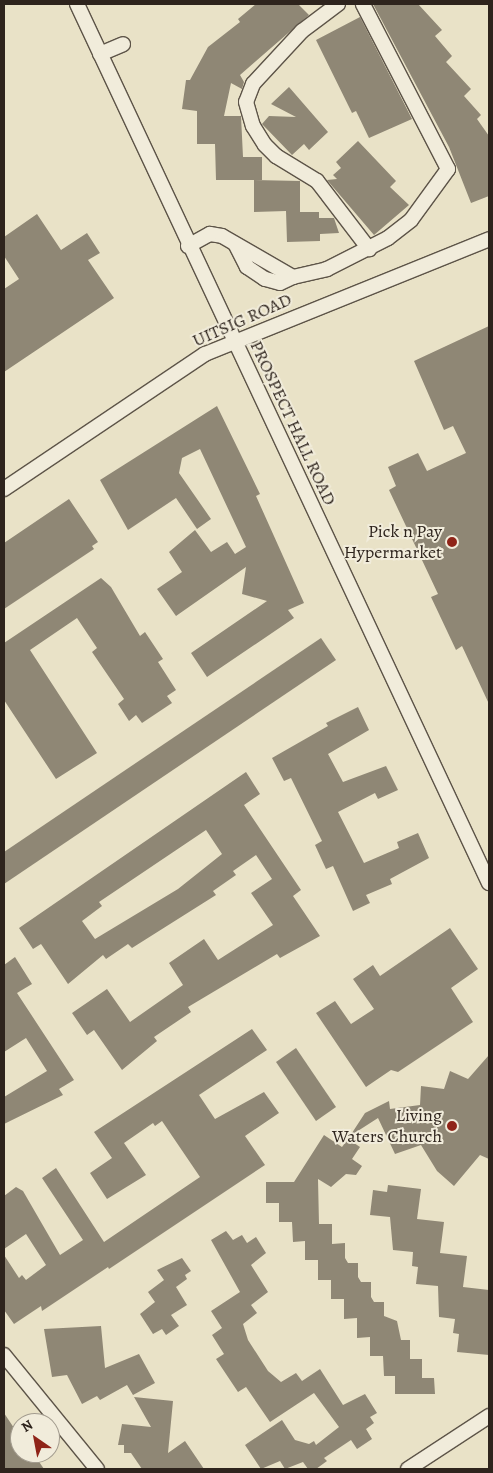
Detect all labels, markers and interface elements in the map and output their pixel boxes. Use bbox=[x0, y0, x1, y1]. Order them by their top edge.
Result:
street label: UITSIG ROAD bbox=[189, 289, 295, 351]
street label: PROSPECT HALL ROAD bbox=[245, 337, 341, 509]
place label: Pick n Pay Hypermarket bbox=[344, 521, 442, 564]
marker: Pick n Pay Hypermarket bbox=[446, 536, 458, 548]
place label: Living Waters Church bbox=[332, 1105, 442, 1148]
marker: Living Waters Church bbox=[446, 1120, 458, 1132]
north arrow bbox=[10, 1413, 60, 1463]
text: N bbox=[18, 1415, 37, 1437]

